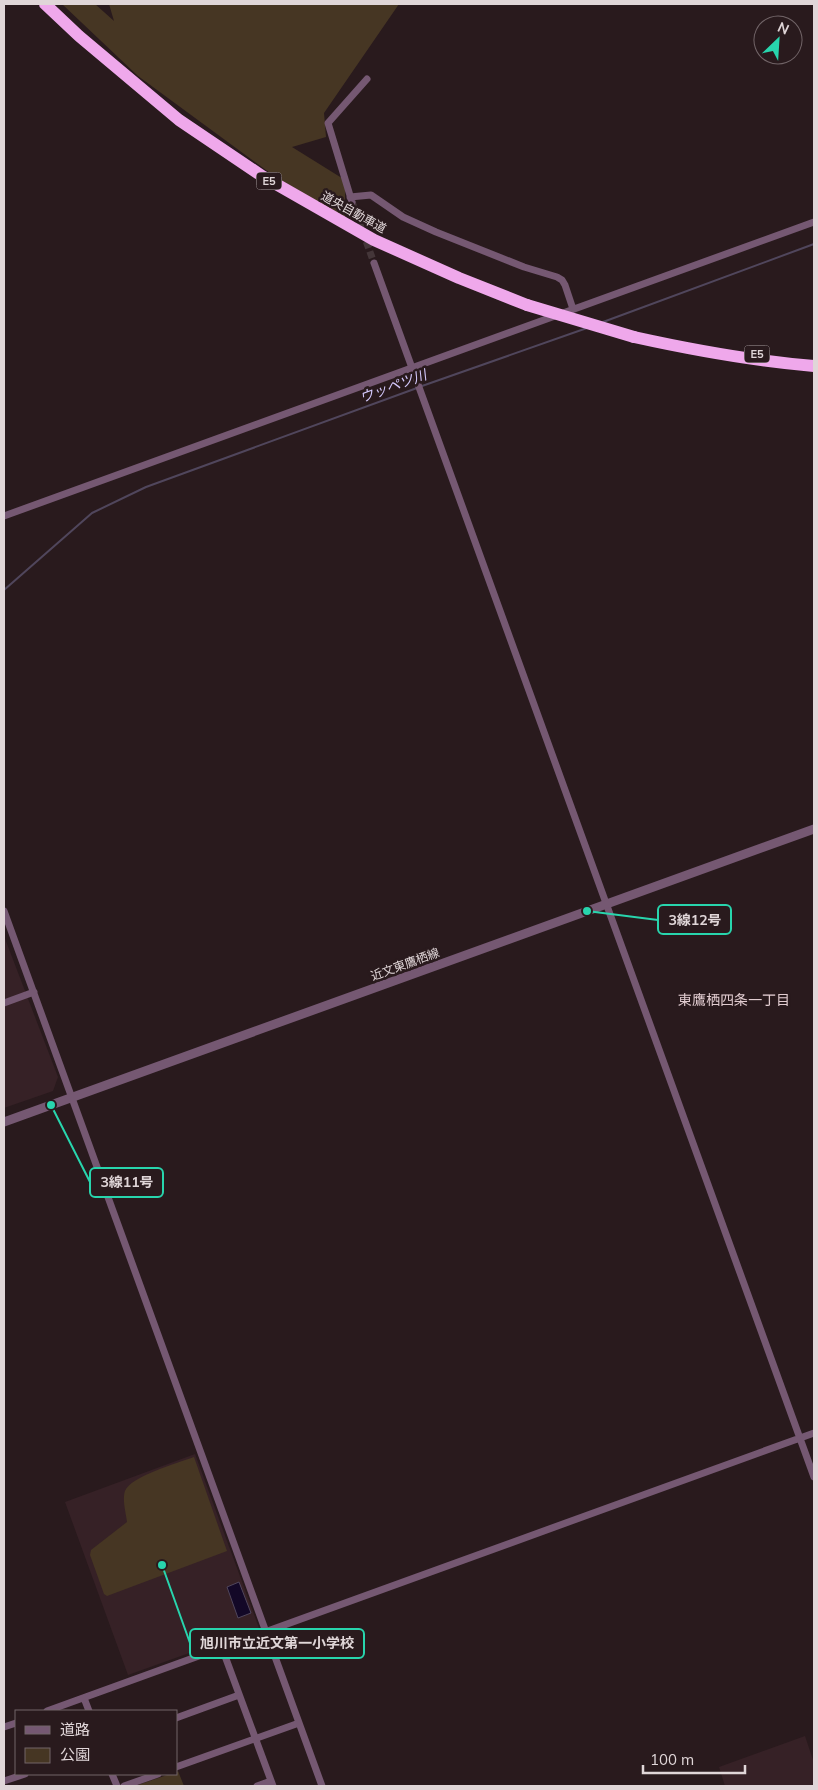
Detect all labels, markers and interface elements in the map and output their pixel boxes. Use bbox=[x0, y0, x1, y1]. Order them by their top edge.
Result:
north arrow bbox=[753, 15, 803, 65]
text: N bbox=[775, 18, 792, 39]
road number: E5 bbox=[256, 172, 282, 190]
street label: 道央自動車道 bbox=[319, 188, 389, 236]
road number: E5 bbox=[744, 346, 770, 362]
water label: ウッペツ川 bbox=[357, 365, 431, 406]
callout: 3線12号 bbox=[658, 905, 731, 934]
text: 3線12号 bbox=[668, 911, 722, 929]
street label: 近文東鷹栖線 bbox=[369, 945, 441, 983]
district label: 東鷹栖四条一丁目 bbox=[678, 991, 790, 1009]
callout: 3線11号 bbox=[90, 1168, 163, 1197]
text: 3線11号 bbox=[100, 1173, 154, 1191]
callout: 旭川市立近文第一小学校 bbox=[190, 1629, 364, 1658]
text: 旭川市立近文第一小学校 bbox=[200, 1634, 354, 1652]
legend bbox=[15, 1710, 178, 1775]
text: 道路 bbox=[60, 1720, 90, 1739]
scale bar bbox=[643, 1742, 746, 1774]
text: 公園 bbox=[60, 1745, 90, 1764]
text: 100 m bbox=[650, 1750, 694, 1769]

